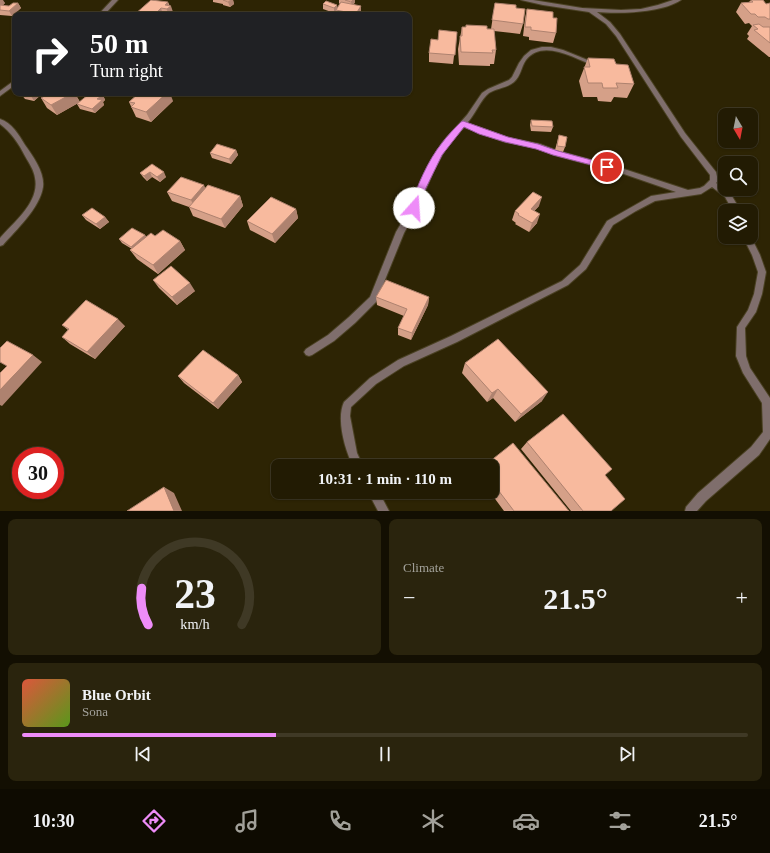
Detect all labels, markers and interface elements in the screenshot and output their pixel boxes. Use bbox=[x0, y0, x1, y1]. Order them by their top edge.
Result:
icon: right bbox=[24, 28, 76, 80]
text: 50 m bbox=[90, 28, 148, 59]
text: Turn right bbox=[90, 61, 163, 81]
north arrow bbox=[718, 108, 758, 148]
map controls bbox=[718, 108, 758, 244]
pin bbox=[590, 150, 624, 184]
icon: arrive bbox=[596, 156, 618, 178]
button: search bbox=[718, 156, 758, 196]
position arrow bbox=[393, 187, 435, 229]
button: layers bbox=[718, 204, 758, 244]
speed limit sign: 30 bbox=[12, 447, 64, 499]
text: 10:31 · 1 min · 110 m bbox=[318, 471, 452, 487]
text: Climate bbox=[403, 560, 444, 575]
text: 23 bbox=[174, 571, 215, 617]
text: 21.5° bbox=[543, 582, 608, 615]
text: − bbox=[403, 585, 415, 610]
text: + bbox=[736, 585, 748, 610]
text: km/h bbox=[180, 616, 209, 632]
text: Blue Orbit bbox=[82, 687, 151, 703]
text: Sona bbox=[82, 704, 108, 719]
icon: previous bbox=[132, 743, 154, 765]
icon: pause bbox=[374, 743, 396, 765]
icon: next bbox=[616, 743, 638, 765]
icon: directions bbox=[140, 807, 168, 835]
icon: music bbox=[233, 807, 261, 835]
icon: phone bbox=[326, 807, 354, 835]
icon: climate bbox=[419, 807, 447, 835]
icon: car bbox=[512, 807, 540, 835]
icon: filters bbox=[606, 807, 634, 835]
text: 10:30 bbox=[33, 811, 75, 831]
text: 21.5° bbox=[699, 811, 737, 831]

